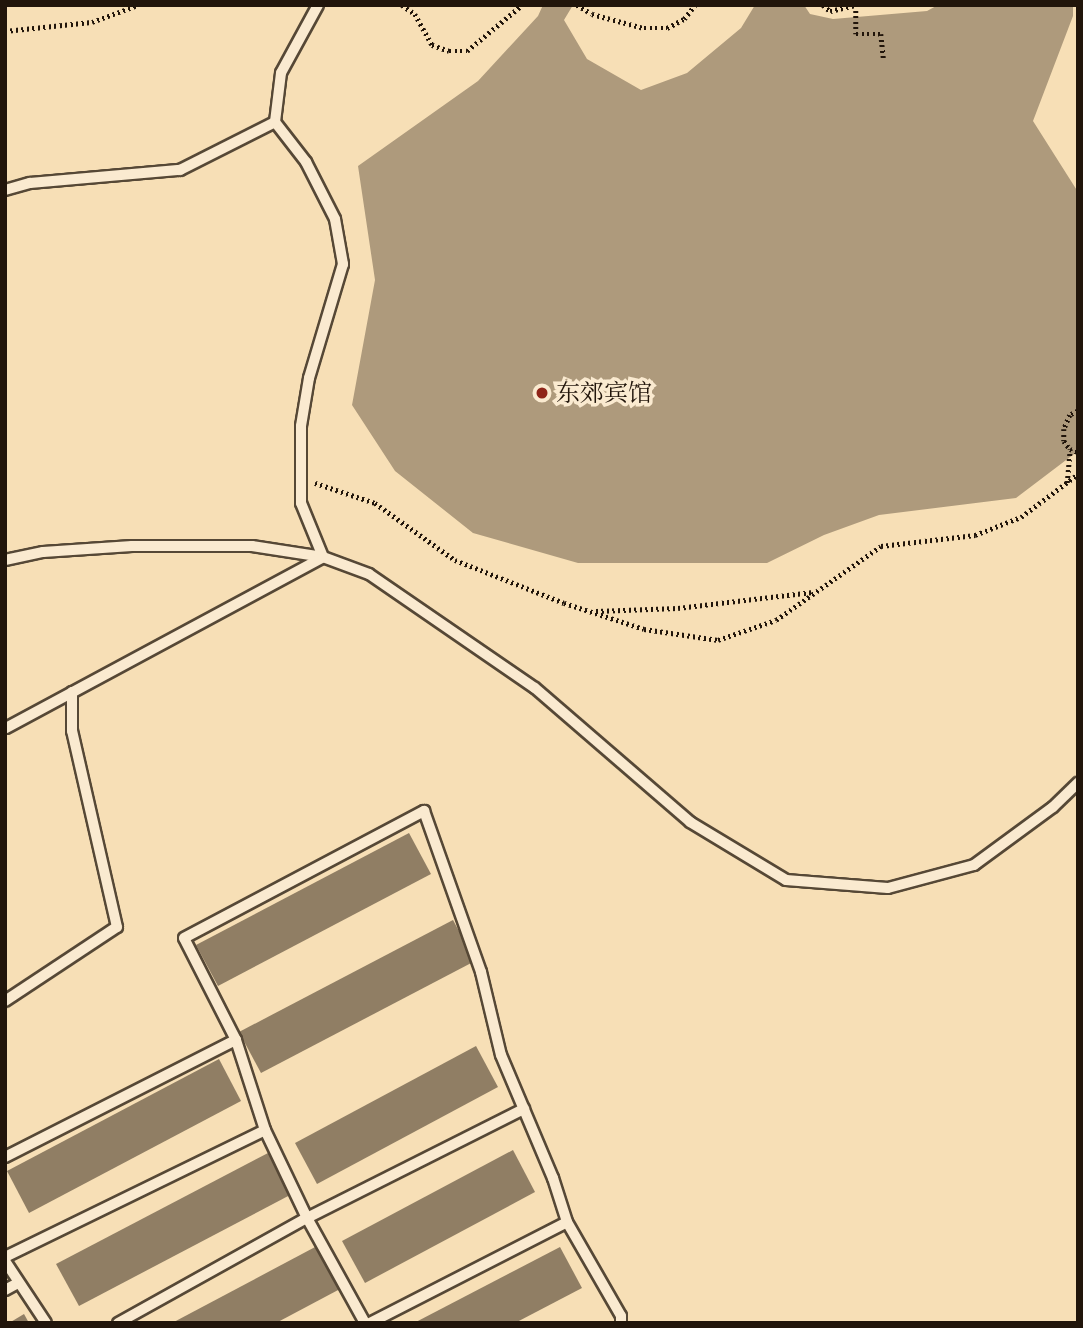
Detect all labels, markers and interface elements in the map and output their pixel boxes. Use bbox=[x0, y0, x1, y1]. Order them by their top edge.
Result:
place label: 东郊宾馆 bbox=[556, 379, 652, 407]
marker: 东郊宾馆 bbox=[534, 385, 550, 401]

